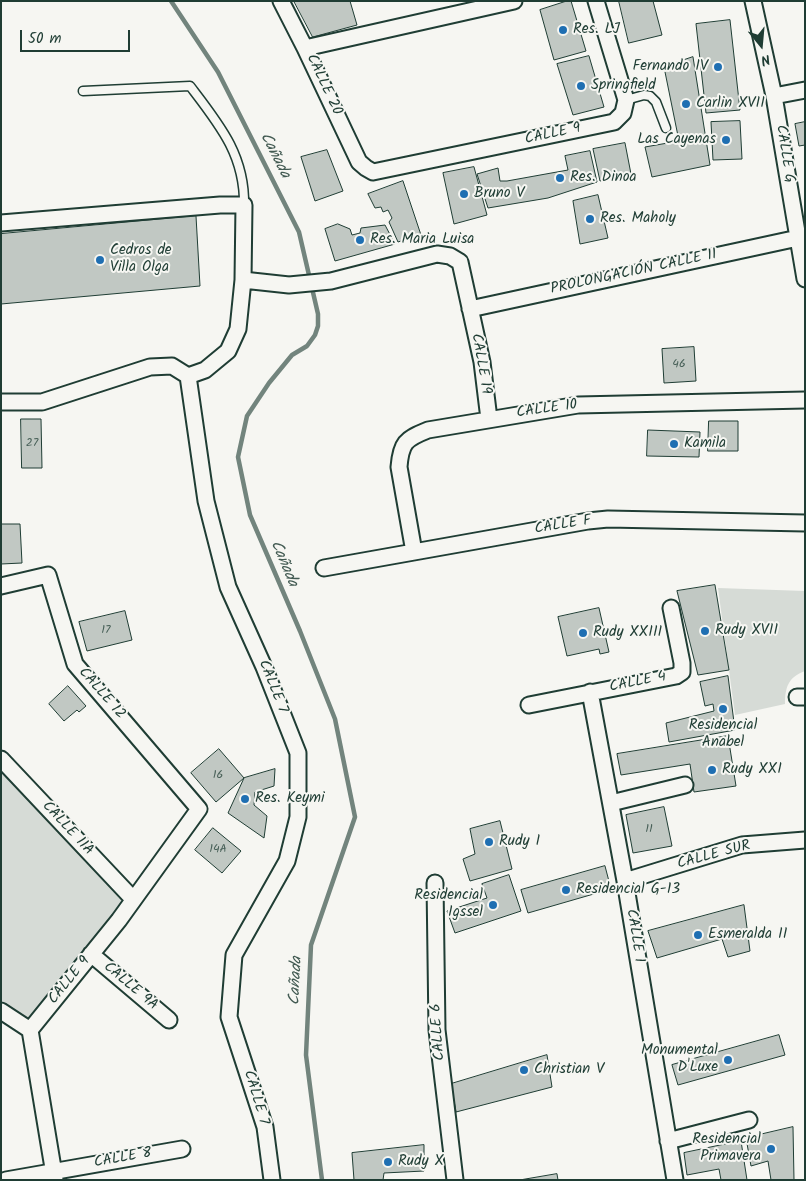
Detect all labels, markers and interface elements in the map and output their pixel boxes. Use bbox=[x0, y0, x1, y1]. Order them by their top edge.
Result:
scale bar bbox=[22, 20, 132, 52]
north arrow bbox=[736, 20, 786, 70]
place label: Res. LJ bbox=[573, 21, 620, 39]
marker: Res. LJ bbox=[557, 24, 569, 36]
text: 50 m bbox=[28, 27, 62, 51]
text: N bbox=[758, 48, 773, 71]
street label: CALLE 20 bbox=[301, 52, 345, 118]
place label: Fernando IV bbox=[632, 58, 708, 76]
marker: Fernando IV bbox=[712, 61, 724, 73]
place label: Springfield bbox=[591, 77, 656, 95]
marker: Springfield bbox=[575, 80, 587, 92]
place label: Carlin XVII bbox=[696, 95, 765, 113]
marker: Carlin XVII bbox=[680, 98, 692, 110]
street label: CALLE 9 bbox=[523, 120, 583, 150]
street label: CALLE G bbox=[771, 124, 797, 184]
water label: Cañada bbox=[254, 130, 294, 182]
place label: Las Cayenas bbox=[637, 131, 716, 149]
marker: Las Cayenas bbox=[720, 134, 732, 146]
place label: Res. Dinoa bbox=[570, 169, 637, 187]
marker: Res. Dinoa bbox=[554, 172, 566, 184]
place label: Bruno V bbox=[474, 185, 525, 203]
marker: Bruno V bbox=[458, 188, 470, 200]
place label: Res. Maholy bbox=[600, 210, 676, 228]
marker: Res. Maholy bbox=[584, 213, 596, 225]
place label: Res. Maria Luisa bbox=[370, 231, 474, 249]
marker: Res. Maria Luisa bbox=[354, 234, 366, 246]
place label: Cedros de Villa Olga bbox=[110, 242, 172, 277]
street label: PROLONGACIÓN CALLE 11 bbox=[549, 247, 719, 299]
marker: Cedros de Villa Olga bbox=[94, 254, 106, 266]
street label: CALLE 19 bbox=[466, 332, 494, 396]
house number: 46 bbox=[672, 358, 686, 372]
street label: CALLE 10 bbox=[515, 397, 579, 423]
place label: Kamila bbox=[684, 435, 726, 453]
house number: 27 bbox=[26, 437, 38, 451]
marker: Kamila bbox=[668, 438, 680, 450]
street label: CALLE F bbox=[533, 513, 593, 539]
water label: Cañada bbox=[265, 538, 301, 590]
place label: Rudy XVII bbox=[715, 622, 778, 640]
house number: 17 bbox=[101, 624, 111, 638]
place label: Rudy XXIII bbox=[593, 624, 662, 642]
marker: Rudy XVII bbox=[699, 625, 711, 637]
marker: Rudy XXIII bbox=[577, 627, 589, 639]
street label: CALLE 7 bbox=[253, 658, 291, 716]
street label: CALLE 12 bbox=[74, 664, 128, 724]
street label: CALLE 4 bbox=[608, 669, 668, 697]
marker: Residencial Anabel bbox=[717, 703, 729, 715]
place label: Residencial Anabel bbox=[689, 717, 757, 752]
place label: Rudy XXI bbox=[722, 761, 782, 779]
marker: Rudy XXI bbox=[706, 764, 718, 776]
house number: 16 bbox=[213, 769, 223, 783]
place label: Res. Keymi bbox=[255, 790, 325, 808]
marker: Res. Keymi bbox=[239, 793, 251, 805]
street label: CALLE 11A bbox=[37, 798, 97, 860]
house number: 11 bbox=[645, 823, 653, 837]
place label: Rudy I bbox=[499, 833, 540, 851]
marker: Rudy I bbox=[483, 836, 495, 848]
street label: CALLE SUR bbox=[675, 838, 753, 874]
house number: 14A bbox=[209, 843, 227, 857]
place label: Residencial G-13 bbox=[576, 881, 680, 899]
marker: Residencial G-13 bbox=[560, 884, 572, 896]
place label: Residencial Igssel bbox=[414, 887, 483, 922]
marker: Residencial Igssel bbox=[487, 899, 499, 911]
street label: CALLE 1 bbox=[621, 908, 647, 964]
place label: Esmeralda II bbox=[708, 926, 787, 944]
marker: Esmeralda II bbox=[692, 929, 704, 941]
street label: CALLE 9 bbox=[45, 953, 95, 1009]
water label: Cañada bbox=[286, 956, 308, 1006]
street label: CALLE 9A bbox=[99, 959, 161, 1015]
street label: CALLE 6 bbox=[428, 1003, 450, 1061]
place label: Monumental D'Luxe bbox=[641, 1042, 718, 1077]
marker: Monumental D'Luxe bbox=[722, 1054, 734, 1066]
place label: Christian V bbox=[534, 1061, 604, 1079]
marker: Christian V bbox=[518, 1064, 530, 1076]
street label: CALLE 7 bbox=[238, 1069, 272, 1127]
place label: Residencial Primavera bbox=[692, 1131, 761, 1166]
marker: Residencial Primavera bbox=[765, 1143, 777, 1155]
street label: CALLE 8 bbox=[93, 1145, 153, 1173]
place label: Rudy X bbox=[398, 1153, 444, 1171]
marker: Rudy X bbox=[382, 1156, 394, 1168]

